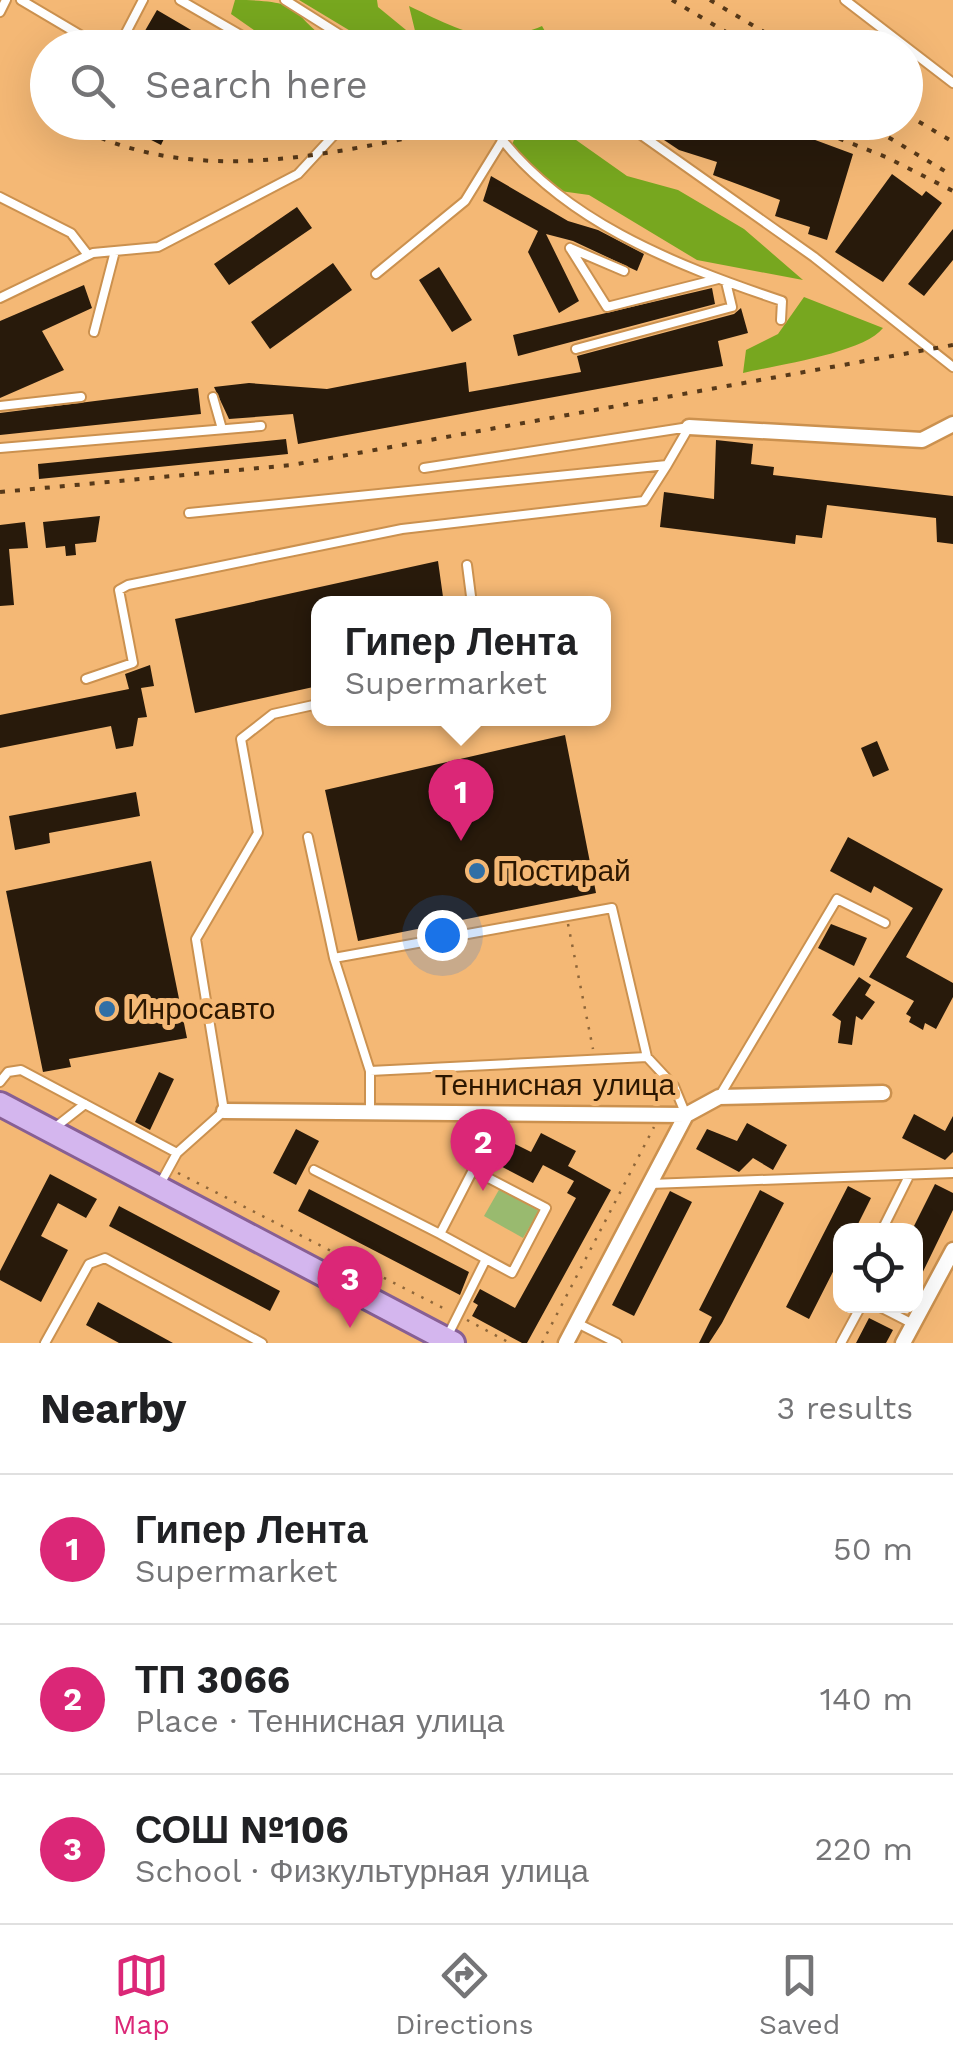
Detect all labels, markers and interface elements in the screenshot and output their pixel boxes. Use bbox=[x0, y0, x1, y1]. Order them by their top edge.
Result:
search box bbox=[30, 30, 923, 140]
icon: search bbox=[65, 58, 120, 113]
text: Search here bbox=[145, 63, 368, 107]
popup bbox=[311, 596, 611, 726]
text: Гипер Лента bbox=[345, 620, 577, 664]
text: Supermarket bbox=[345, 664, 547, 702]
pin: 1 bbox=[428, 758, 494, 841]
place label: Постирай bbox=[497, 853, 631, 888]
marker: Постирай bbox=[466, 860, 488, 882]
your location bbox=[417, 910, 468, 961]
place label: Инросавто bbox=[127, 991, 276, 1026]
marker: Инросавто bbox=[96, 998, 118, 1020]
street label: Теннисная улица bbox=[435, 1067, 676, 1102]
pin: 2 bbox=[450, 1108, 516, 1191]
map controls bbox=[833, 1223, 923, 1313]
button: locate bbox=[833, 1223, 923, 1313]
pin: 3 bbox=[318, 1246, 382, 1328]
text: Nearby bbox=[40, 1384, 187, 1433]
text: 3 results bbox=[776, 1389, 913, 1427]
text: Гипер Лента bbox=[135, 1508, 368, 1552]
text: 1 bbox=[66, 1530, 79, 1568]
text: 50 m bbox=[833, 1530, 913, 1568]
text: Supermarket bbox=[135, 1552, 337, 1590]
text: ТП 3066 bbox=[135, 1658, 290, 1702]
text: 2 bbox=[63, 1680, 82, 1718]
text: 140 m bbox=[820, 1680, 913, 1718]
text: Place · Теннисная улица bbox=[135, 1702, 504, 1740]
text: СОШ №106 bbox=[135, 1808, 349, 1852]
text: 3 bbox=[63, 1830, 82, 1868]
text: 220 m bbox=[814, 1830, 913, 1868]
text: School · Физкультурная улица bbox=[135, 1852, 589, 1890]
tab: Map bbox=[113, 1948, 170, 2041]
tab: Directions bbox=[395, 1948, 534, 2041]
tab: Saved bbox=[759, 1948, 840, 2041]

